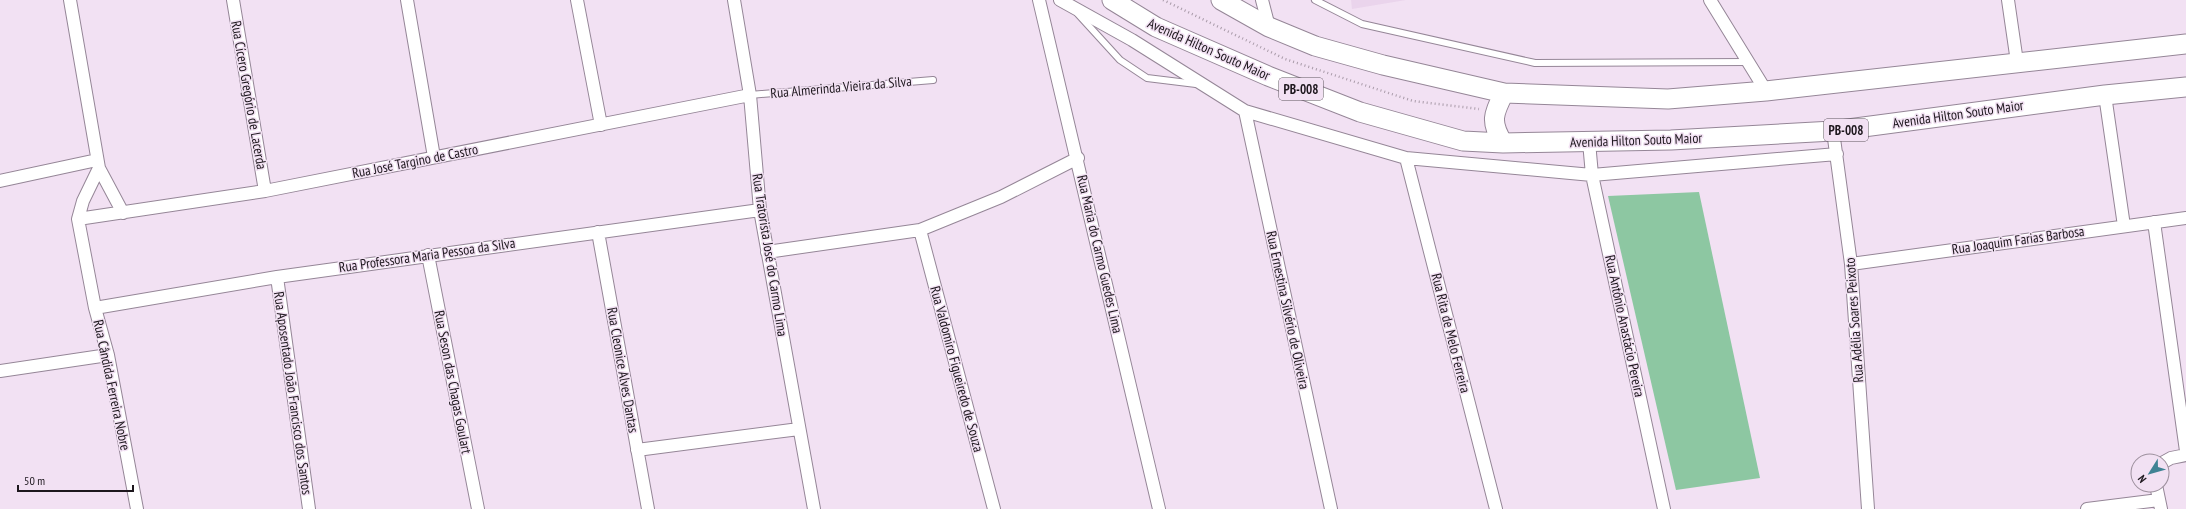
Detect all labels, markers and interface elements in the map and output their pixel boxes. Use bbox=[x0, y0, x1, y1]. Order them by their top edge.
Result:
street label: Avenida Hilton Souto Maior bbox=[1145, 14, 1273, 84]
street label: Rua Cícero Gregório de Lacerda bbox=[227, 19, 271, 171]
street label: Rua Almerinda Vieira da Silva bbox=[770, 72, 912, 102]
road number: PB-008 bbox=[1279, 78, 1323, 100]
street label: Avenida Hilton Souto Maior bbox=[1891, 96, 2025, 132]
road number: PB-008 bbox=[1824, 119, 1868, 141]
street label: Avenida Hilton Souto Maior bbox=[1570, 129, 1703, 151]
street label: Rua José Targino de Castro bbox=[351, 140, 479, 182]
street label: Rua Tratorista José do Carmo Lima bbox=[748, 172, 792, 338]
street label: Rua Maria do Carmo Guedes Lima bbox=[1073, 173, 1127, 335]
street label: Rua Joaquim Farias Barbosa bbox=[1951, 222, 2085, 258]
street label: Rua Ernestina Silvério de Oliveira bbox=[1262, 229, 1314, 391]
street label: Rua Professora Maria Pessoa da Silva bbox=[338, 234, 516, 276]
street label: Rua Antônio Anastácio Pereira bbox=[1601, 253, 1649, 399]
street label: Rua Adélia Soares Peixoto bbox=[1841, 257, 1867, 383]
street label: Rua Rita de Melo Ferreira bbox=[1427, 271, 1475, 395]
street label: Rua Valdomiro Figueiredo de Souza bbox=[926, 284, 988, 454]
street label: Rua Aposentado João Francisco dos Santos bbox=[270, 290, 316, 496]
street label: Rua Cleonice Alves Dantas bbox=[603, 306, 643, 434]
street label: Rua Seson das Chagas Goulart bbox=[430, 309, 476, 455]
street label: Rua Cândida Ferreira Nobre bbox=[89, 318, 135, 452]
north arrow bbox=[2130, 453, 2170, 493]
scale bar bbox=[18, 467, 133, 493]
text: N bbox=[2135, 472, 2149, 486]
text: 50 m bbox=[24, 473, 45, 488]

